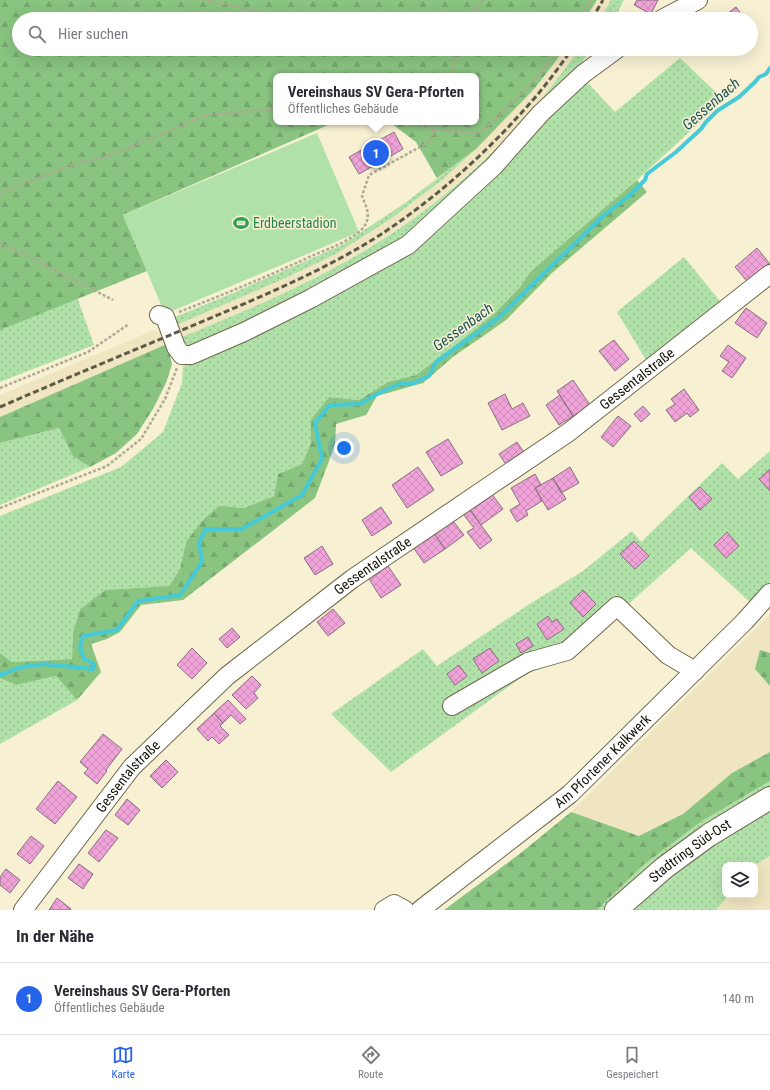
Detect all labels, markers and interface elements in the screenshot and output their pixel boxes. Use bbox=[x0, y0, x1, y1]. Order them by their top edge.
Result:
search box bbox=[12, 12, 758, 56]
icon: search bbox=[26, 23, 48, 45]
text: Hier suchen bbox=[58, 25, 128, 43]
popup bbox=[273, 73, 479, 125]
water label: Gessenbach bbox=[679, 74, 743, 134]
text: Vereinshaus SV Gera-Pforten bbox=[288, 83, 464, 101]
text: Öffentliches Gebäude bbox=[288, 101, 398, 116]
pin: 1 bbox=[363, 138, 389, 168]
sports icon: Erdbeerstadion bbox=[232, 214, 250, 232]
place label: Erdbeerstadion bbox=[253, 215, 337, 231]
water label: Gessenbach bbox=[429, 299, 497, 355]
street label: Gessentalstraße bbox=[596, 344, 678, 413]
your location bbox=[334, 438, 354, 458]
street label: Gessentalstraße bbox=[331, 533, 414, 598]
street label: Am Pfortener Kalkwerk bbox=[551, 710, 654, 811]
street label: Gessentalstraße bbox=[92, 737, 163, 816]
street label: Stadtring Süd-Ost bbox=[646, 816, 734, 885]
map controls bbox=[722, 862, 758, 898]
button: layers bbox=[722, 862, 758, 898]
text: In der Nähe bbox=[16, 926, 94, 946]
text: Vereinshaus SV Gera-Pforten bbox=[54, 982, 230, 1000]
text: 1 bbox=[26, 991, 32, 1006]
text: 140 m bbox=[722, 991, 754, 1006]
text: Öffentliches Gebäude bbox=[54, 1000, 165, 1015]
tab: Karte bbox=[112, 1044, 135, 1081]
tab: Route bbox=[358, 1044, 383, 1081]
tab: Gespeichert bbox=[606, 1044, 658, 1081]

